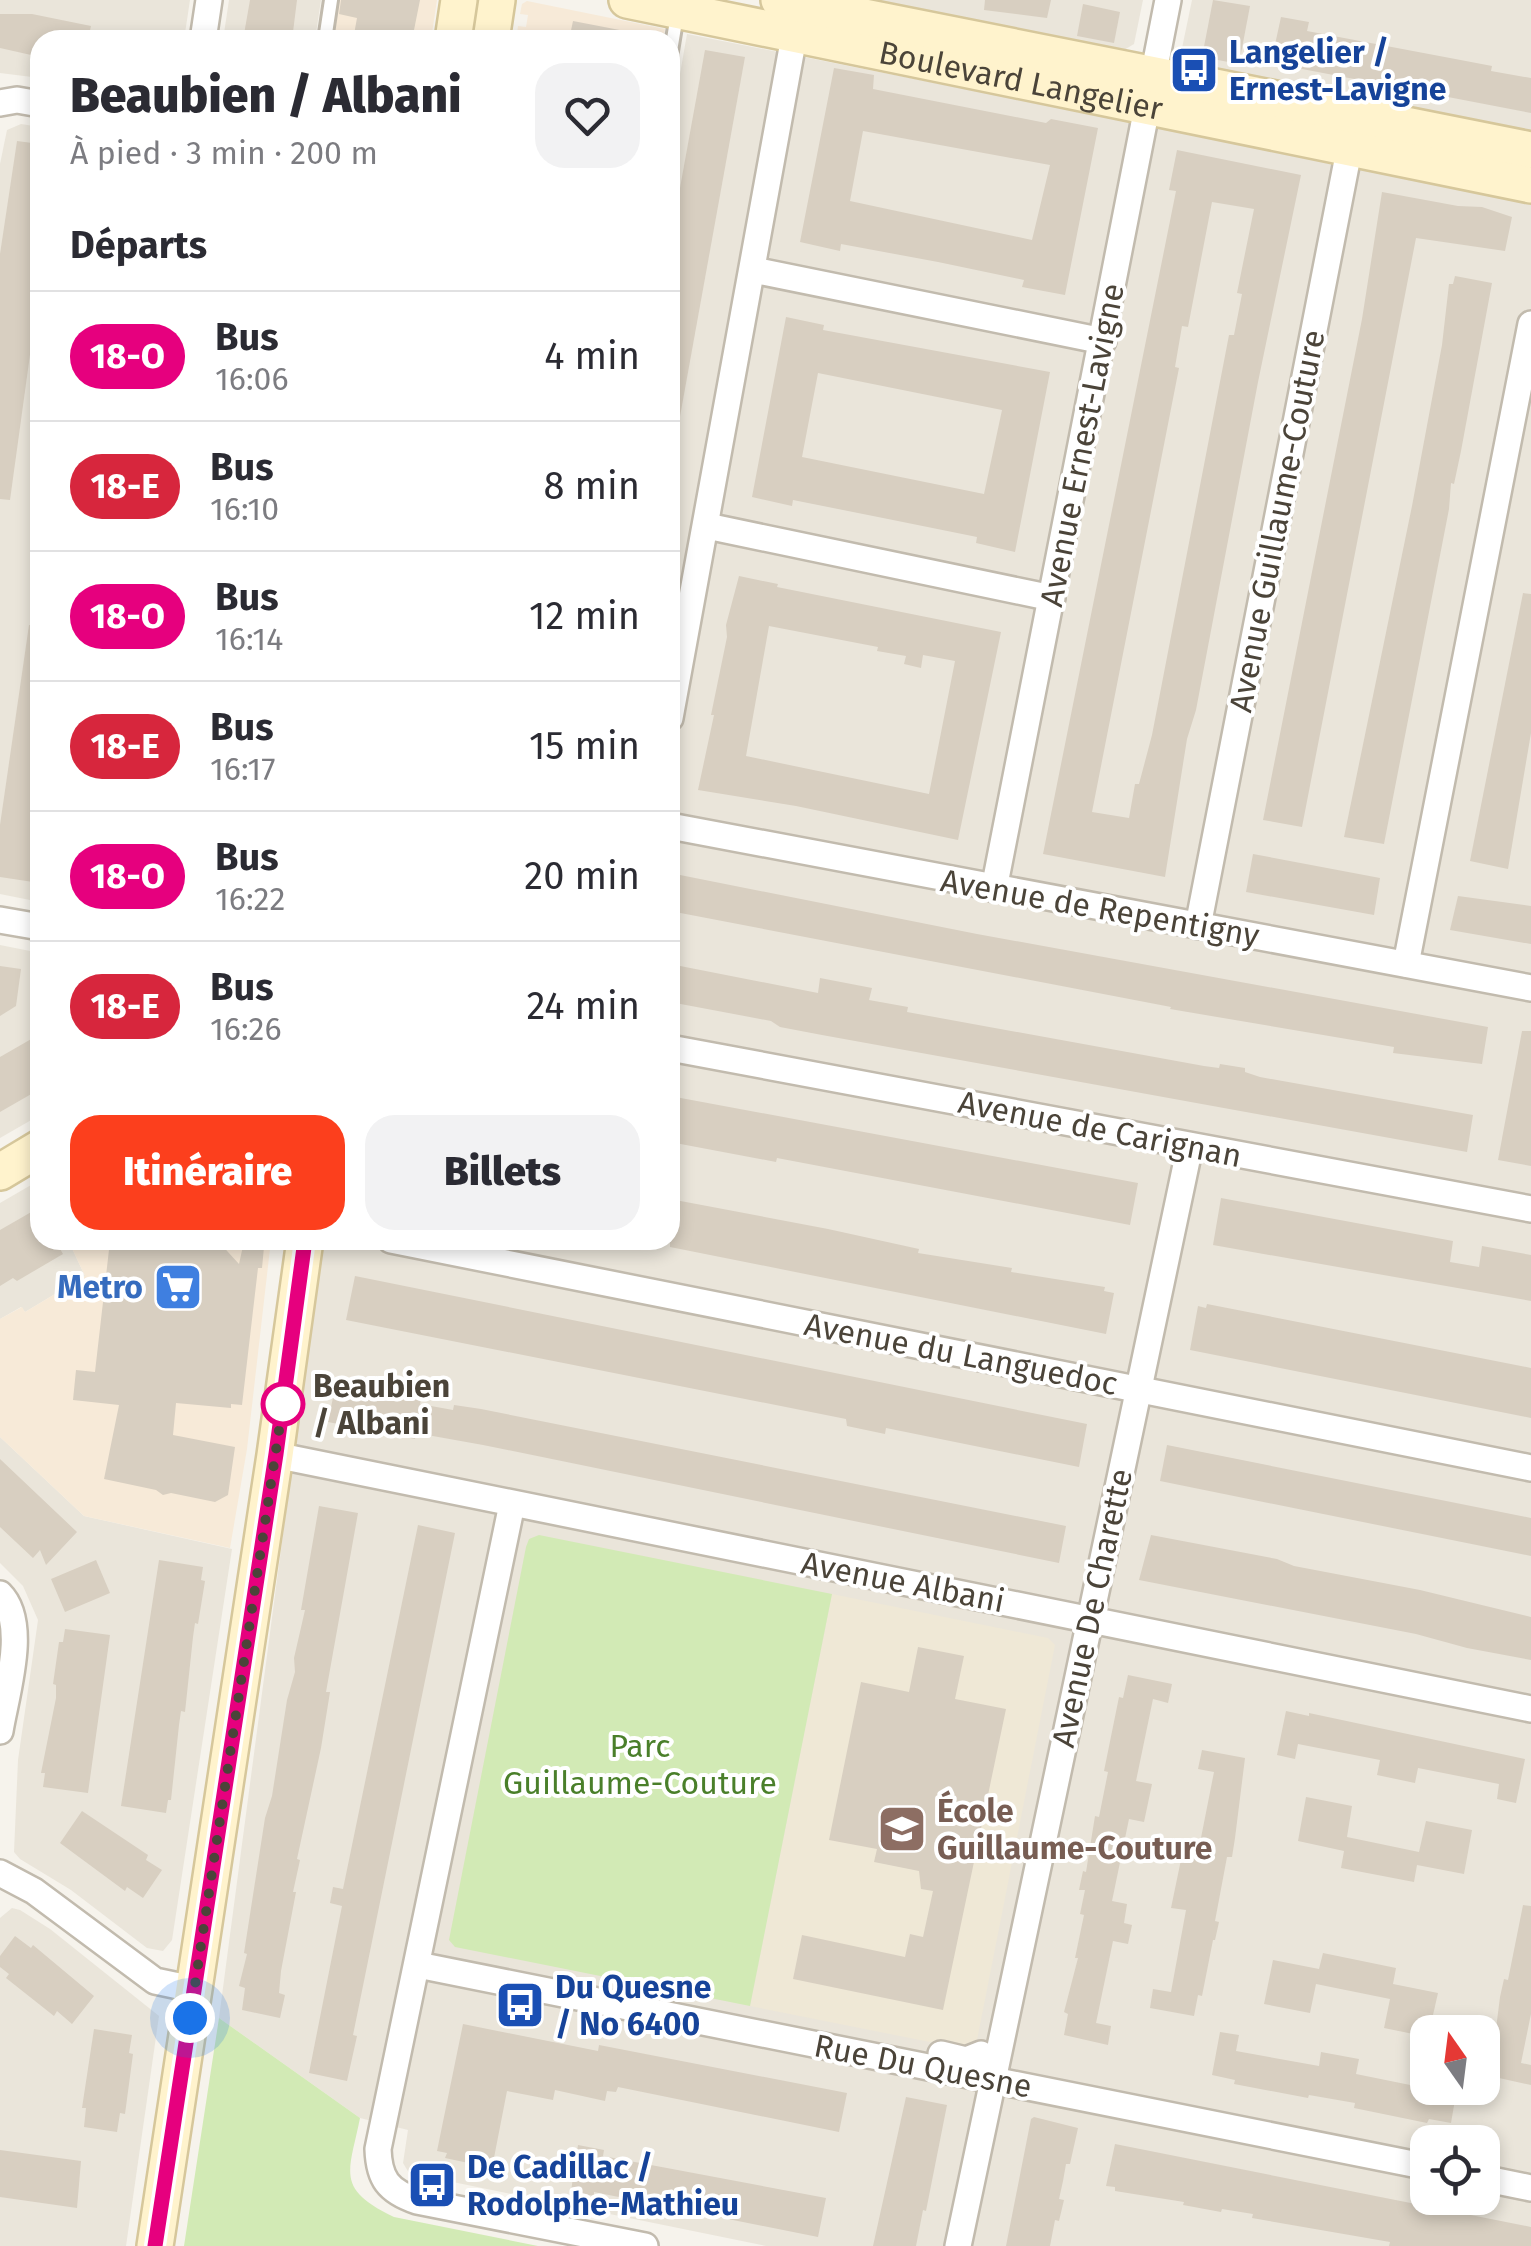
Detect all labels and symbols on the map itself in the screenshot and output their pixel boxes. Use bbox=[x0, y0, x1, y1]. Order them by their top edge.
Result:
street label: Boulevard Langelier bbox=[876, 33, 1167, 128]
place label: Langelier / Ernest-Lavigne bbox=[1229, 33, 1446, 108]
bus stop icon: Langelier / Ernest-Lavigne bbox=[1168, 44, 1220, 96]
street label: Avenue Ernest-Lavigne bbox=[1032, 280, 1132, 610]
street label: Avenue Guillaume-Couture bbox=[1221, 327, 1333, 715]
street label: Avenue de Repentigny bbox=[938, 861, 1262, 955]
street label: Avenue de Carignan bbox=[955, 1083, 1245, 1175]
supermarket icon: Metro bbox=[152, 1261, 204, 1313]
place label: Metro bbox=[57, 1268, 143, 1306]
street label: Avenue du Languedoc bbox=[801, 1305, 1121, 1403]
place label: Beaubien / Albani bbox=[313, 1367, 450, 1442]
marker: Beaubien / Albani bbox=[262, 1383, 304, 1425]
street label: Avenue De Charette bbox=[1044, 1465, 1140, 1751]
street label: Avenue Albani bbox=[798, 1544, 1008, 1620]
park label: Parc Guillaume-Couture bbox=[503, 1727, 777, 1802]
place label: École Guillaume-Couture bbox=[937, 1790, 1212, 1867]
school or university icon: École Guillaume-Couture bbox=[876, 1803, 928, 1855]
place label: Du Quesne / No 6400 bbox=[555, 1968, 711, 2043]
bus stop icon: Du Quesne / No 6400 bbox=[494, 1979, 546, 2031]
your location bbox=[165, 1993, 215, 2043]
north arrow bbox=[1410, 2015, 1500, 2105]
street label: Rue Du Quesne bbox=[811, 2026, 1035, 2106]
place label: De Cadillac / Rodolphe-Mathieu bbox=[467, 2148, 739, 2223]
bus stop icon: De Cadillac / Rodolphe-Mathieu bbox=[406, 2159, 458, 2211]

